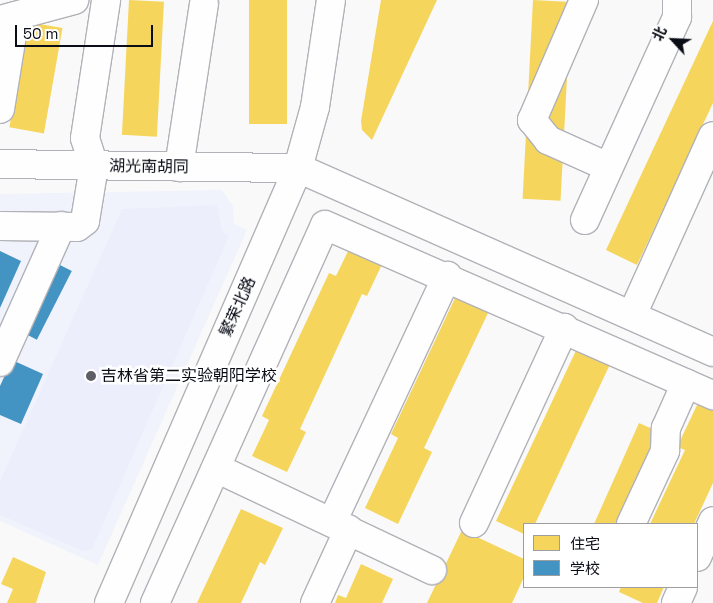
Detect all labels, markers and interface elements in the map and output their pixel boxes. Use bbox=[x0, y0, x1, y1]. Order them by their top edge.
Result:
scale bar bbox=[18, 15, 155, 47]
north arrow bbox=[648, 15, 698, 65]
text: 50 m bbox=[23, 24, 58, 43]
text: 北 bbox=[648, 24, 671, 44]
street label: 湖光南胡同 bbox=[109, 157, 189, 177]
street label: 繁荣北路 bbox=[216, 274, 260, 340]
place label: 吉林省第二实验朝阳学校 bbox=[101, 366, 277, 386]
marker: 吉林省第二实验朝阳学校 bbox=[85, 370, 97, 382]
legend bbox=[523, 523, 698, 588]
text: 住宅 bbox=[570, 534, 600, 553]
text: 学校 bbox=[570, 559, 600, 578]

